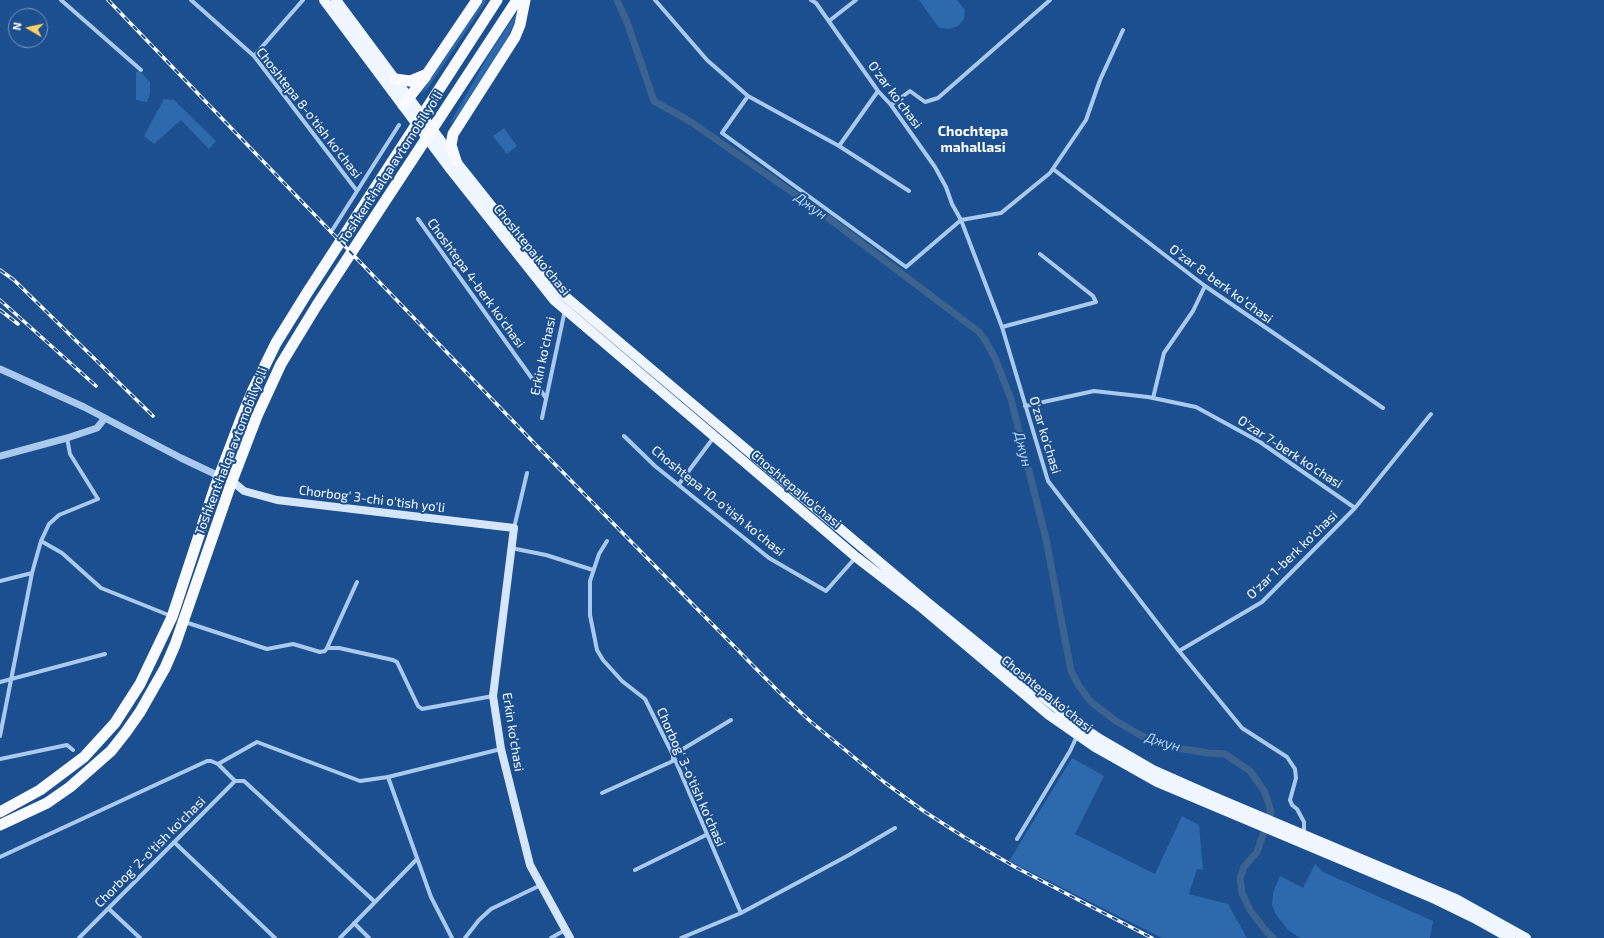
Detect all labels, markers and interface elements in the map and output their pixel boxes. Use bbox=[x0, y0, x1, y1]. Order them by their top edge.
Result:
north arrow bbox=[8, 8, 48, 48]
text: N bbox=[10, 21, 24, 31]
street label: Choshtepa 8-o'tish ko'chasi bbox=[253, 44, 365, 182]
street label: O'zar ko'chasi bbox=[865, 58, 925, 132]
street label: Toshkent halqa avtomobil yo'li bbox=[336, 88, 446, 246]
district label: Chochtepa mahallasi bbox=[938, 123, 1008, 156]
water label: Джун bbox=[792, 189, 830, 223]
street label: Choshtepa ko'chasi bbox=[490, 201, 574, 299]
street label: Choshtepa 4-berk ko'chasi bbox=[424, 215, 528, 351]
street label: Oʻzar 8-berk koʻchasi bbox=[1166, 241, 1276, 327]
street label: Erkin ko'chasi bbox=[527, 315, 559, 397]
street label: Toshkent halqa avtomobil yo'li bbox=[192, 365, 270, 537]
street label: O'zar ko'chasi bbox=[1026, 394, 1064, 476]
street label: O'zar 7-berk ko'chasi bbox=[1235, 412, 1345, 492]
water label: Джун bbox=[1011, 430, 1035, 468]
street label: Choshtepa 10-o'tish ko'chasi bbox=[648, 442, 788, 560]
street label: Choshtepa ko'chasi bbox=[748, 447, 844, 531]
street label: Chorbog' 3-chi o'tish yo'li bbox=[298, 482, 446, 516]
street label: O'zar 1-berk ko'chasi bbox=[1243, 508, 1341, 602]
street label: Choshtepa ko'chasi bbox=[998, 652, 1096, 736]
street label: Erkin ko'chasi bbox=[499, 691, 527, 773]
street label: Chorbog' 3-o'tish ko'chasi bbox=[653, 705, 729, 849]
water label: Джун bbox=[1143, 729, 1183, 755]
street label: Chorbog' 2-o'tish ko'chasi bbox=[91, 793, 209, 911]

